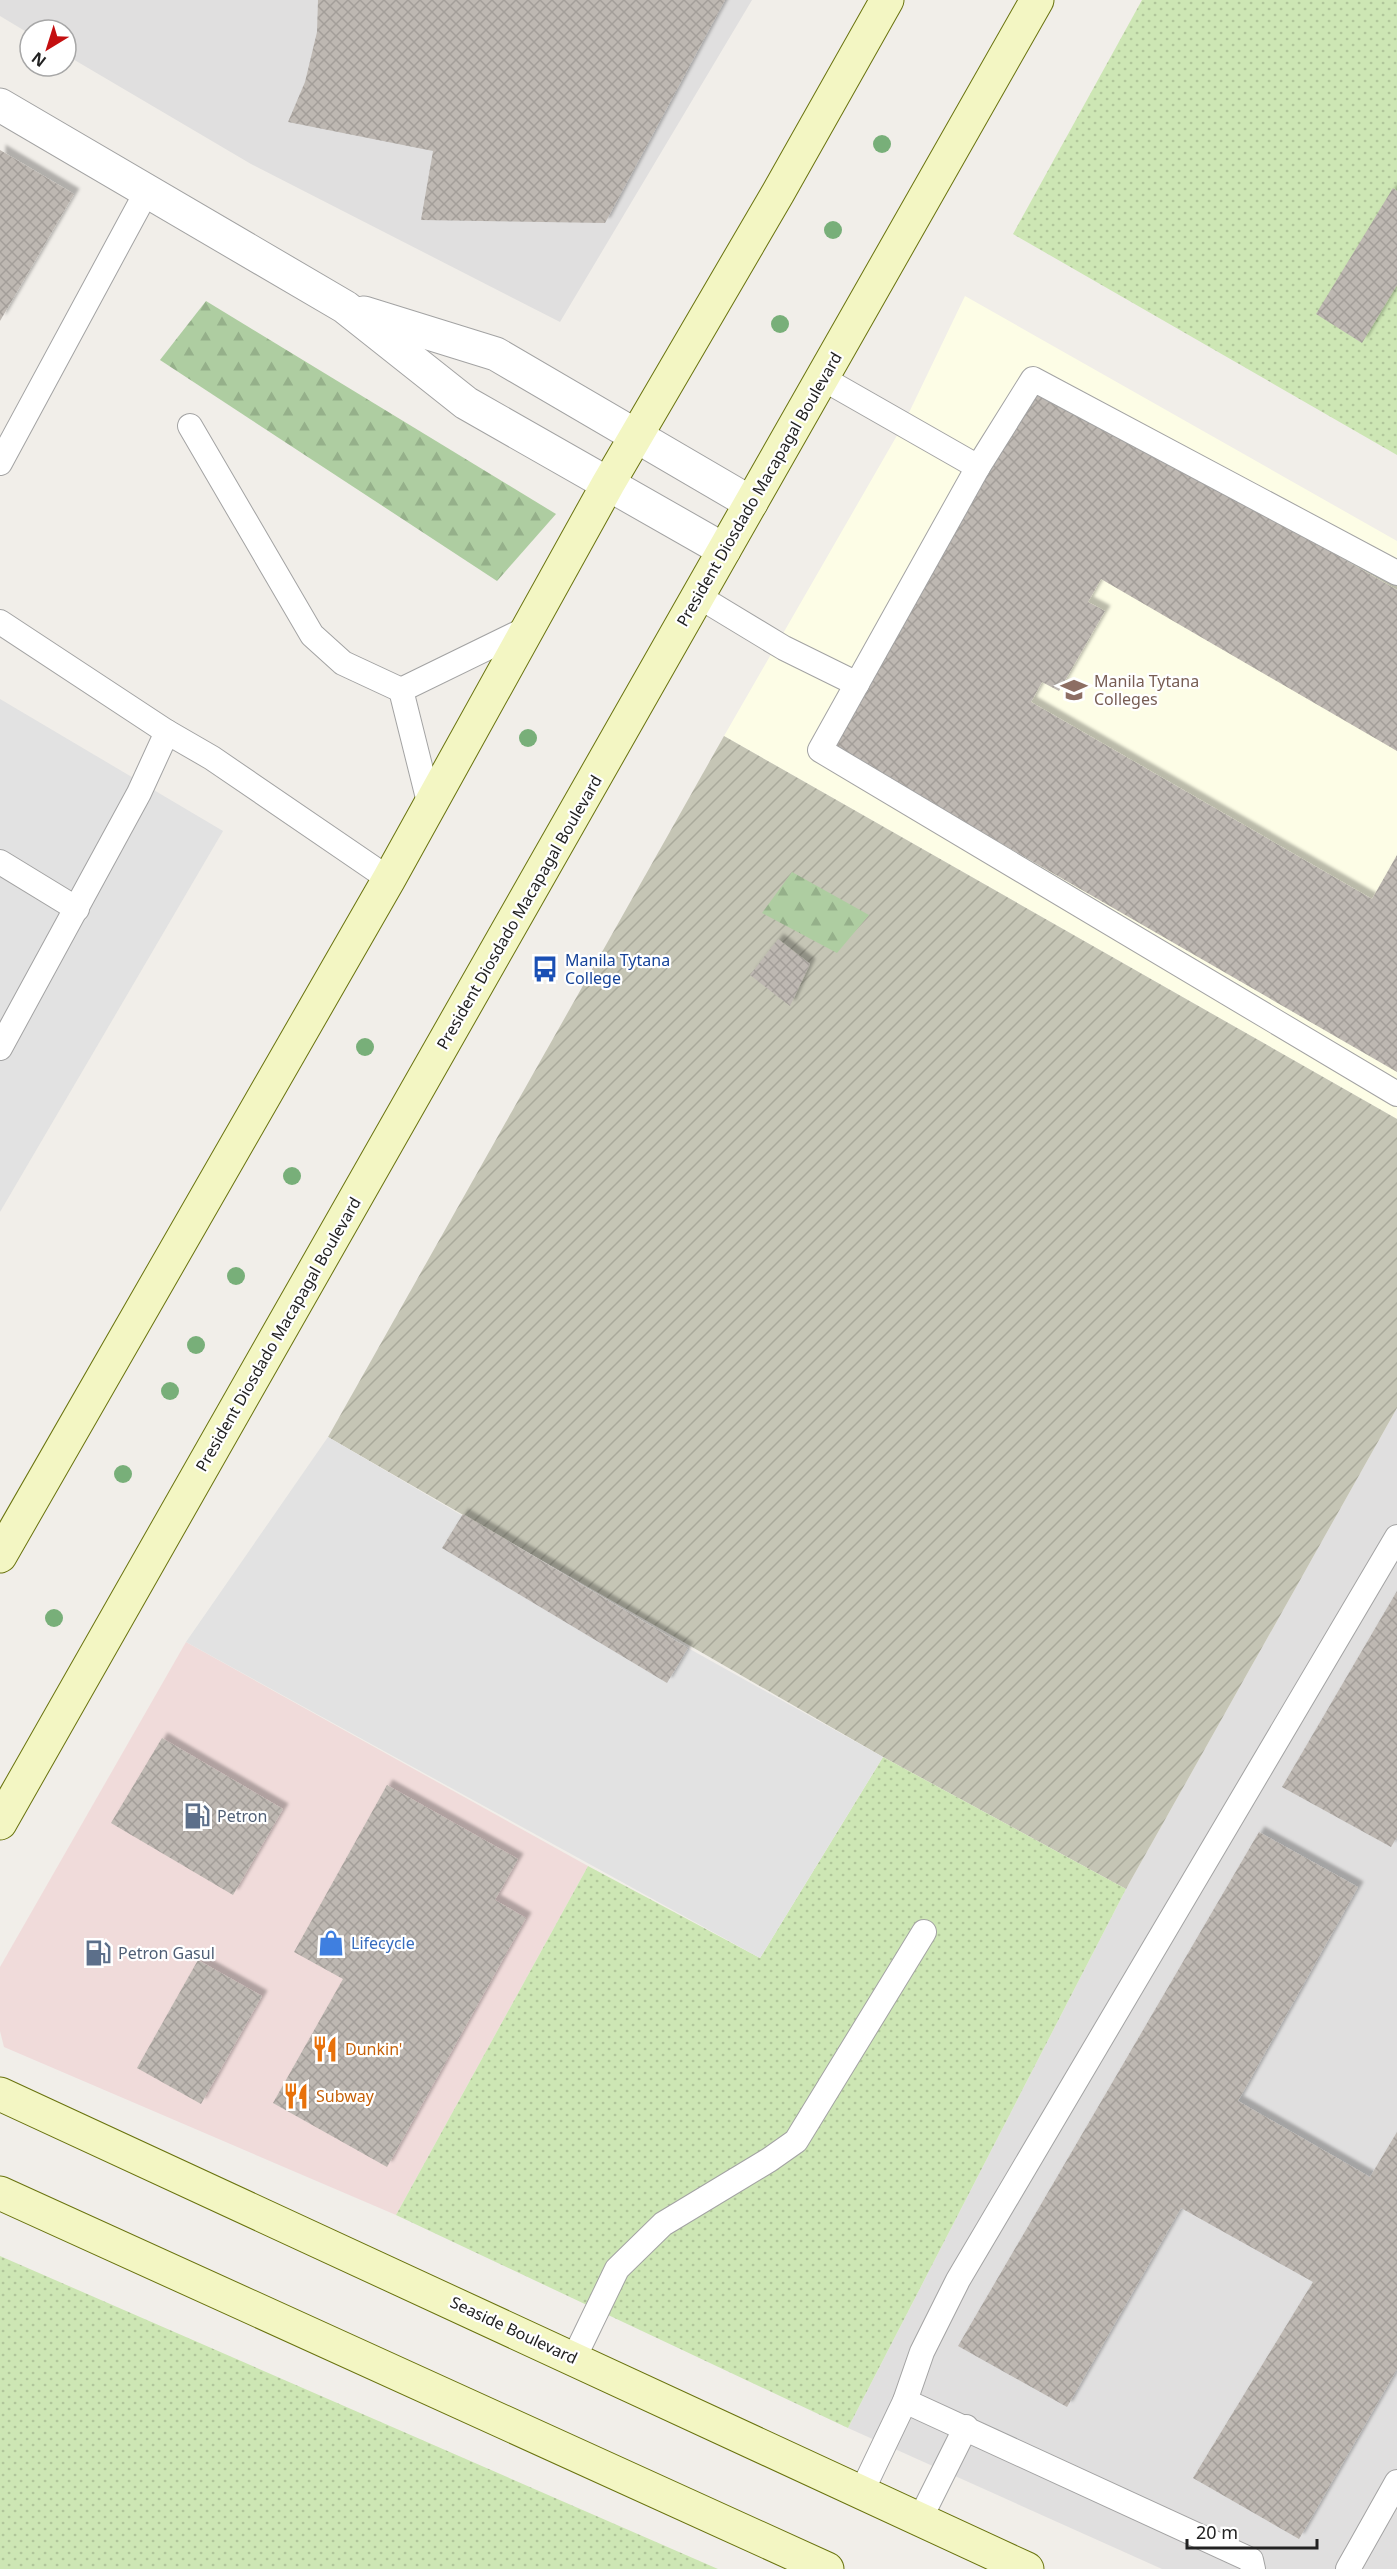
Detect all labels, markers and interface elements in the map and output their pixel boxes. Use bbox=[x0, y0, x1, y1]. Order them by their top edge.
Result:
north arrow bbox=[18, 18, 78, 78]
text: N bbox=[27, 47, 51, 72]
street label: President Diosdado Macapagal Boulevard bbox=[671, 348, 847, 630]
place label: Manila Tytana Colleges bbox=[1094, 670, 1199, 710]
school or university icon: Manila Tytana Colleges bbox=[1059, 675, 1089, 705]
street label: President Diosdado Macapagal Boulevard bbox=[431, 771, 607, 1053]
place label: Manila Tytana College bbox=[565, 949, 670, 989]
bus stop icon: Manila Tytana College bbox=[530, 954, 560, 984]
street label: President Diosdado Macapagal Boulevard bbox=[190, 1193, 366, 1475]
fuel station icon: Petron bbox=[182, 1801, 212, 1831]
place label: Petron bbox=[217, 1805, 267, 1827]
shop icon: Lifecycle bbox=[316, 1928, 346, 1958]
place label: Lifecycle bbox=[351, 1932, 415, 1954]
fuel station icon: Petron Gasul bbox=[83, 1938, 113, 1968]
place label: Petron Gasul bbox=[118, 1942, 215, 1964]
restaurant icon: Dunkin' bbox=[310, 2034, 340, 2064]
place label: Dunkin' bbox=[345, 2038, 402, 2060]
restaurant icon: Subway bbox=[281, 2081, 311, 2111]
place label: Subway bbox=[316, 2085, 375, 2107]
street label: Seaside Boulevard bbox=[447, 2291, 581, 2369]
scale bar bbox=[1187, 2512, 1318, 2550]
text: 20 m bbox=[1196, 2520, 1238, 2544]

